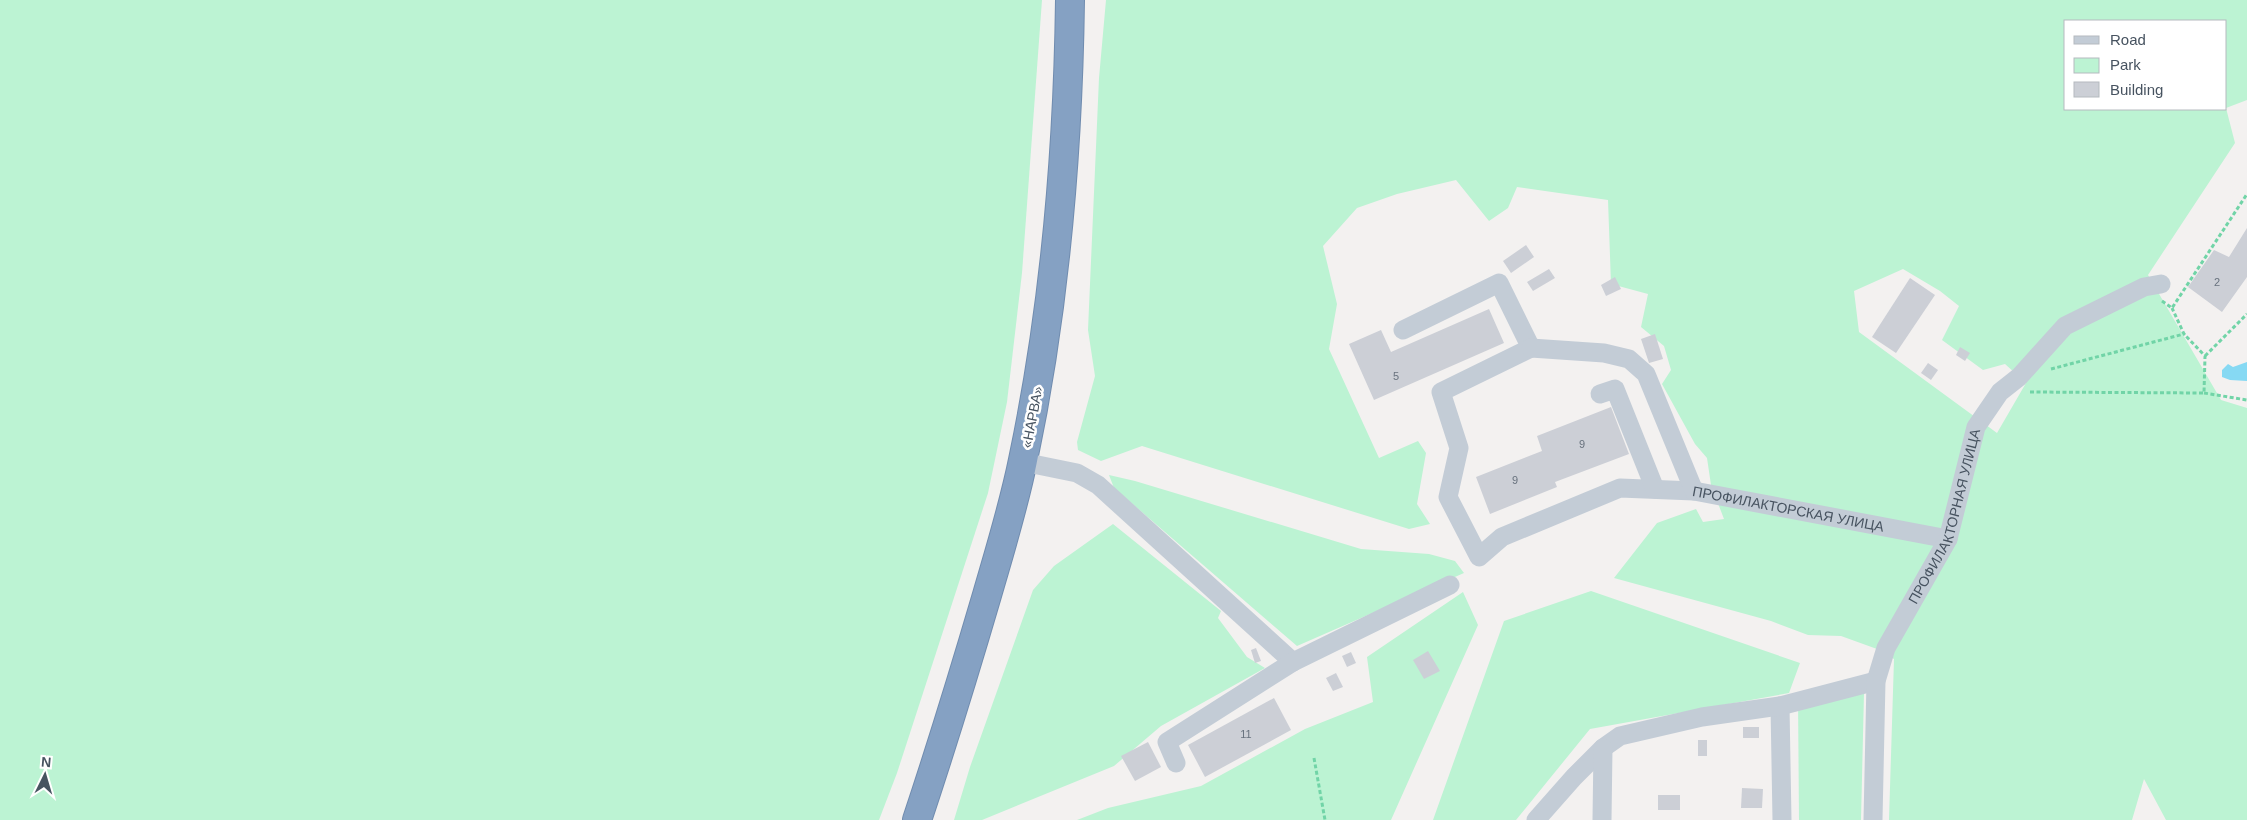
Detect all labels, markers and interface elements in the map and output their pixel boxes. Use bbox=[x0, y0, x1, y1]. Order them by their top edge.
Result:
legend bbox=[2064, 20, 2227, 110]
text: Road bbox=[2110, 31, 2146, 48]
text: Park bbox=[2110, 56, 2141, 73]
text: Building bbox=[2110, 81, 2163, 98]
house number: 2 bbox=[2214, 276, 2220, 288]
house number: 5 bbox=[1393, 370, 1399, 382]
street label: «НАРВА» bbox=[1018, 385, 1046, 449]
street label: ПРОФИЛАКТОРНАЯ УЛИЦА bbox=[1905, 427, 1983, 607]
house number: 9 bbox=[1579, 438, 1585, 450]
house number: 9 bbox=[1512, 474, 1518, 486]
street label: ПРОФИЛАКТОРСКАЯ УЛИЦА bbox=[1691, 483, 1886, 535]
house number: 11 bbox=[1240, 728, 1252, 740]
north arrow bbox=[20, 750, 70, 800]
text: N bbox=[40, 754, 52, 770]

